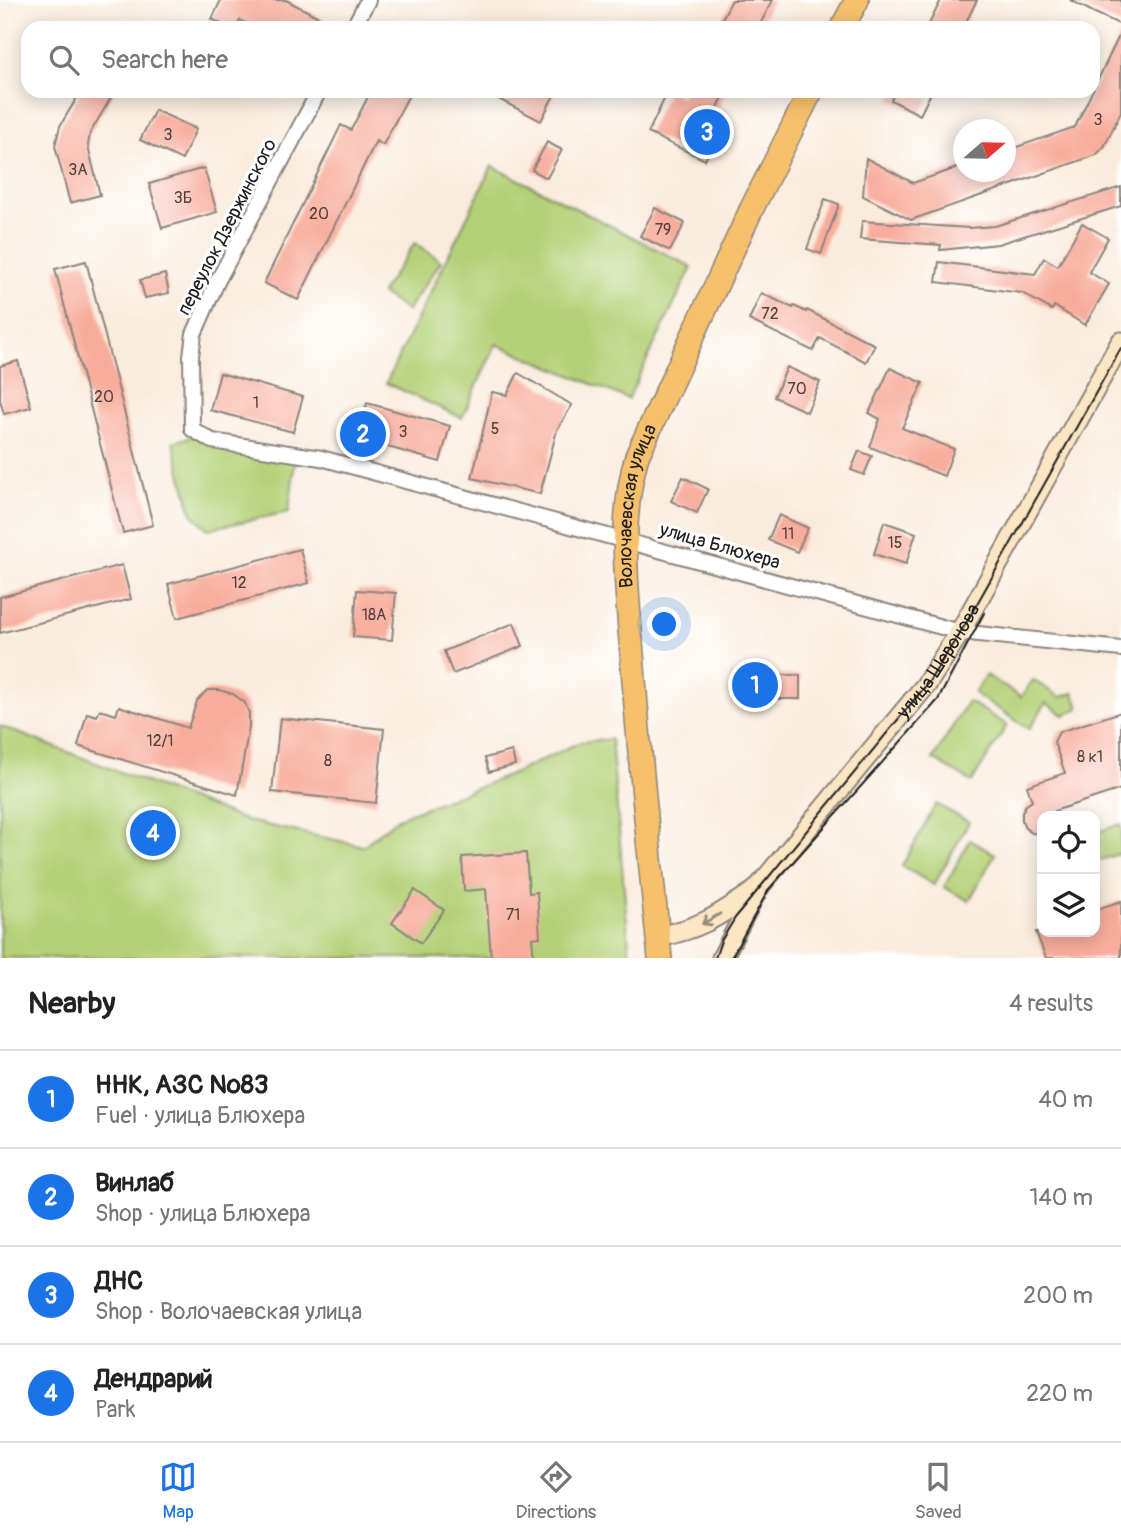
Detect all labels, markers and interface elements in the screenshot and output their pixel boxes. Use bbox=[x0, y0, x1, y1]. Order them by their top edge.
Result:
search box bbox=[21, 21, 1100, 98]
icon: search bbox=[45, 41, 83, 79]
text: Search here bbox=[101, 44, 228, 76]
pin: 3 bbox=[684, 106, 730, 158]
house number: 3 bbox=[1094, 110, 1103, 130]
north arrow bbox=[953, 119, 1016, 182]
house number: 3 bbox=[164, 125, 173, 145]
street label: переулок Дзержинского bbox=[172, 135, 282, 319]
house number: 3А bbox=[68, 160, 88, 180]
house number: 3Б bbox=[174, 188, 192, 208]
house number: 20 bbox=[309, 204, 329, 224]
house number: 79 bbox=[655, 220, 671, 240]
house number: 72 bbox=[761, 304, 779, 324]
house number: 70 bbox=[787, 379, 807, 399]
house number: 20 bbox=[94, 387, 114, 407]
house number: 1 bbox=[253, 393, 259, 413]
pin: 2 bbox=[340, 408, 386, 460]
house number: 5 bbox=[491, 419, 499, 439]
street label: Волочаевская улица bbox=[613, 420, 662, 589]
house number: 3 bbox=[399, 422, 408, 442]
street label: улица Блюхера bbox=[656, 517, 783, 575]
house number: 11 bbox=[782, 524, 794, 544]
house number: 15 bbox=[888, 533, 902, 553]
house number: 12 bbox=[231, 573, 247, 593]
street label: улица Шеронова bbox=[891, 599, 985, 724]
house number: 18А bbox=[362, 605, 386, 625]
your location bbox=[647, 607, 681, 641]
pin: 1 bbox=[732, 659, 778, 711]
house number: 12/1 bbox=[146, 731, 174, 751]
house number: 8 к1 bbox=[1077, 747, 1103, 767]
house number: 8 bbox=[324, 751, 332, 771]
pin: 4 bbox=[130, 807, 176, 859]
map controls bbox=[1037, 811, 1100, 937]
button: locate bbox=[1037, 811, 1100, 874]
button: layers bbox=[1037, 874, 1100, 937]
house number: 71 bbox=[506, 905, 520, 925]
one-way arrow bbox=[701, 913, 722, 926]
text: Nearby bbox=[28, 985, 115, 1022]
text: 4 results bbox=[1009, 989, 1093, 1018]
text: ННК, АЗС №83 bbox=[95, 1069, 268, 1101]
text: 1 bbox=[47, 1085, 56, 1114]
text: 40 m bbox=[1039, 1085, 1093, 1114]
text: Fuel · улица Блюхера bbox=[95, 1101, 305, 1130]
text: Винлаб bbox=[95, 1167, 174, 1199]
text: 2 bbox=[45, 1183, 57, 1212]
text: 140 m bbox=[1030, 1183, 1093, 1212]
text: Shop · улица Блюхера bbox=[95, 1199, 311, 1228]
text: ДНС bbox=[95, 1265, 143, 1297]
text: 3 bbox=[45, 1281, 57, 1310]
text: 200 m bbox=[1023, 1281, 1093, 1310]
text: Shop · Волочаевская улица bbox=[95, 1297, 362, 1326]
text: Дендрарий bbox=[95, 1363, 213, 1395]
text: 4 bbox=[44, 1379, 58, 1408]
text: 220 m bbox=[1026, 1379, 1093, 1408]
text: Park bbox=[95, 1395, 135, 1424]
tab: Map bbox=[159, 1458, 197, 1524]
tab: Directions bbox=[516, 1458, 596, 1524]
tab: Saved bbox=[915, 1458, 962, 1524]

